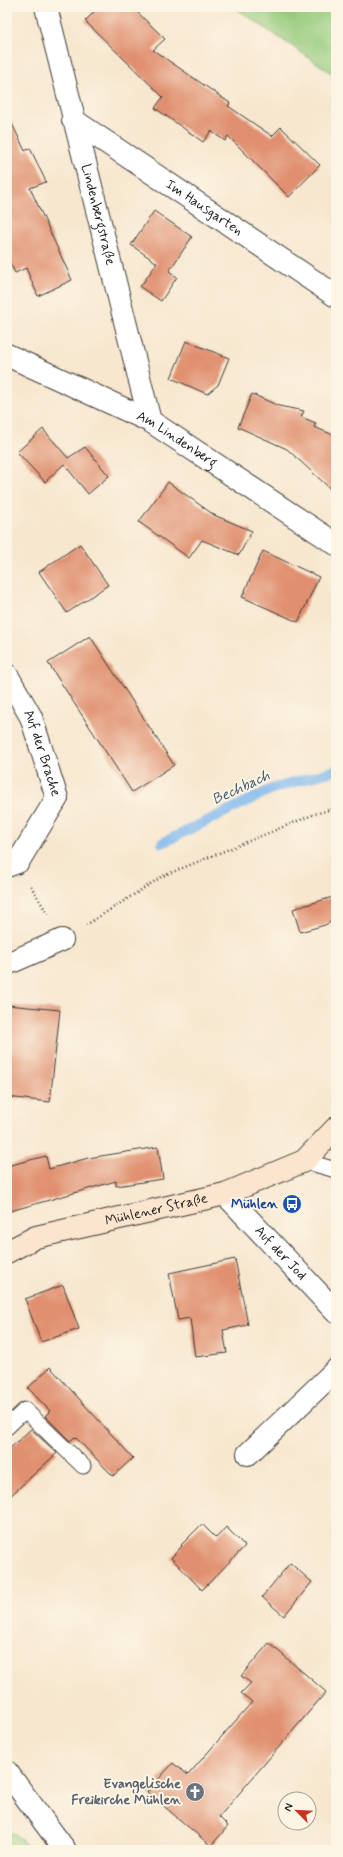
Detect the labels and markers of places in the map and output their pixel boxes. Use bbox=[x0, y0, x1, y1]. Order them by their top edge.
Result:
bus stop icon: Mühlen bbox=[281, 1193, 303, 1215]
place label: Mühlen bbox=[231, 1195, 279, 1213]
place label: Evangelische Freikirche Mühlen bbox=[71, 1775, 182, 1809]
church icon: Evangelische Freikirche Mühlen bbox=[184, 1781, 206, 1803]

